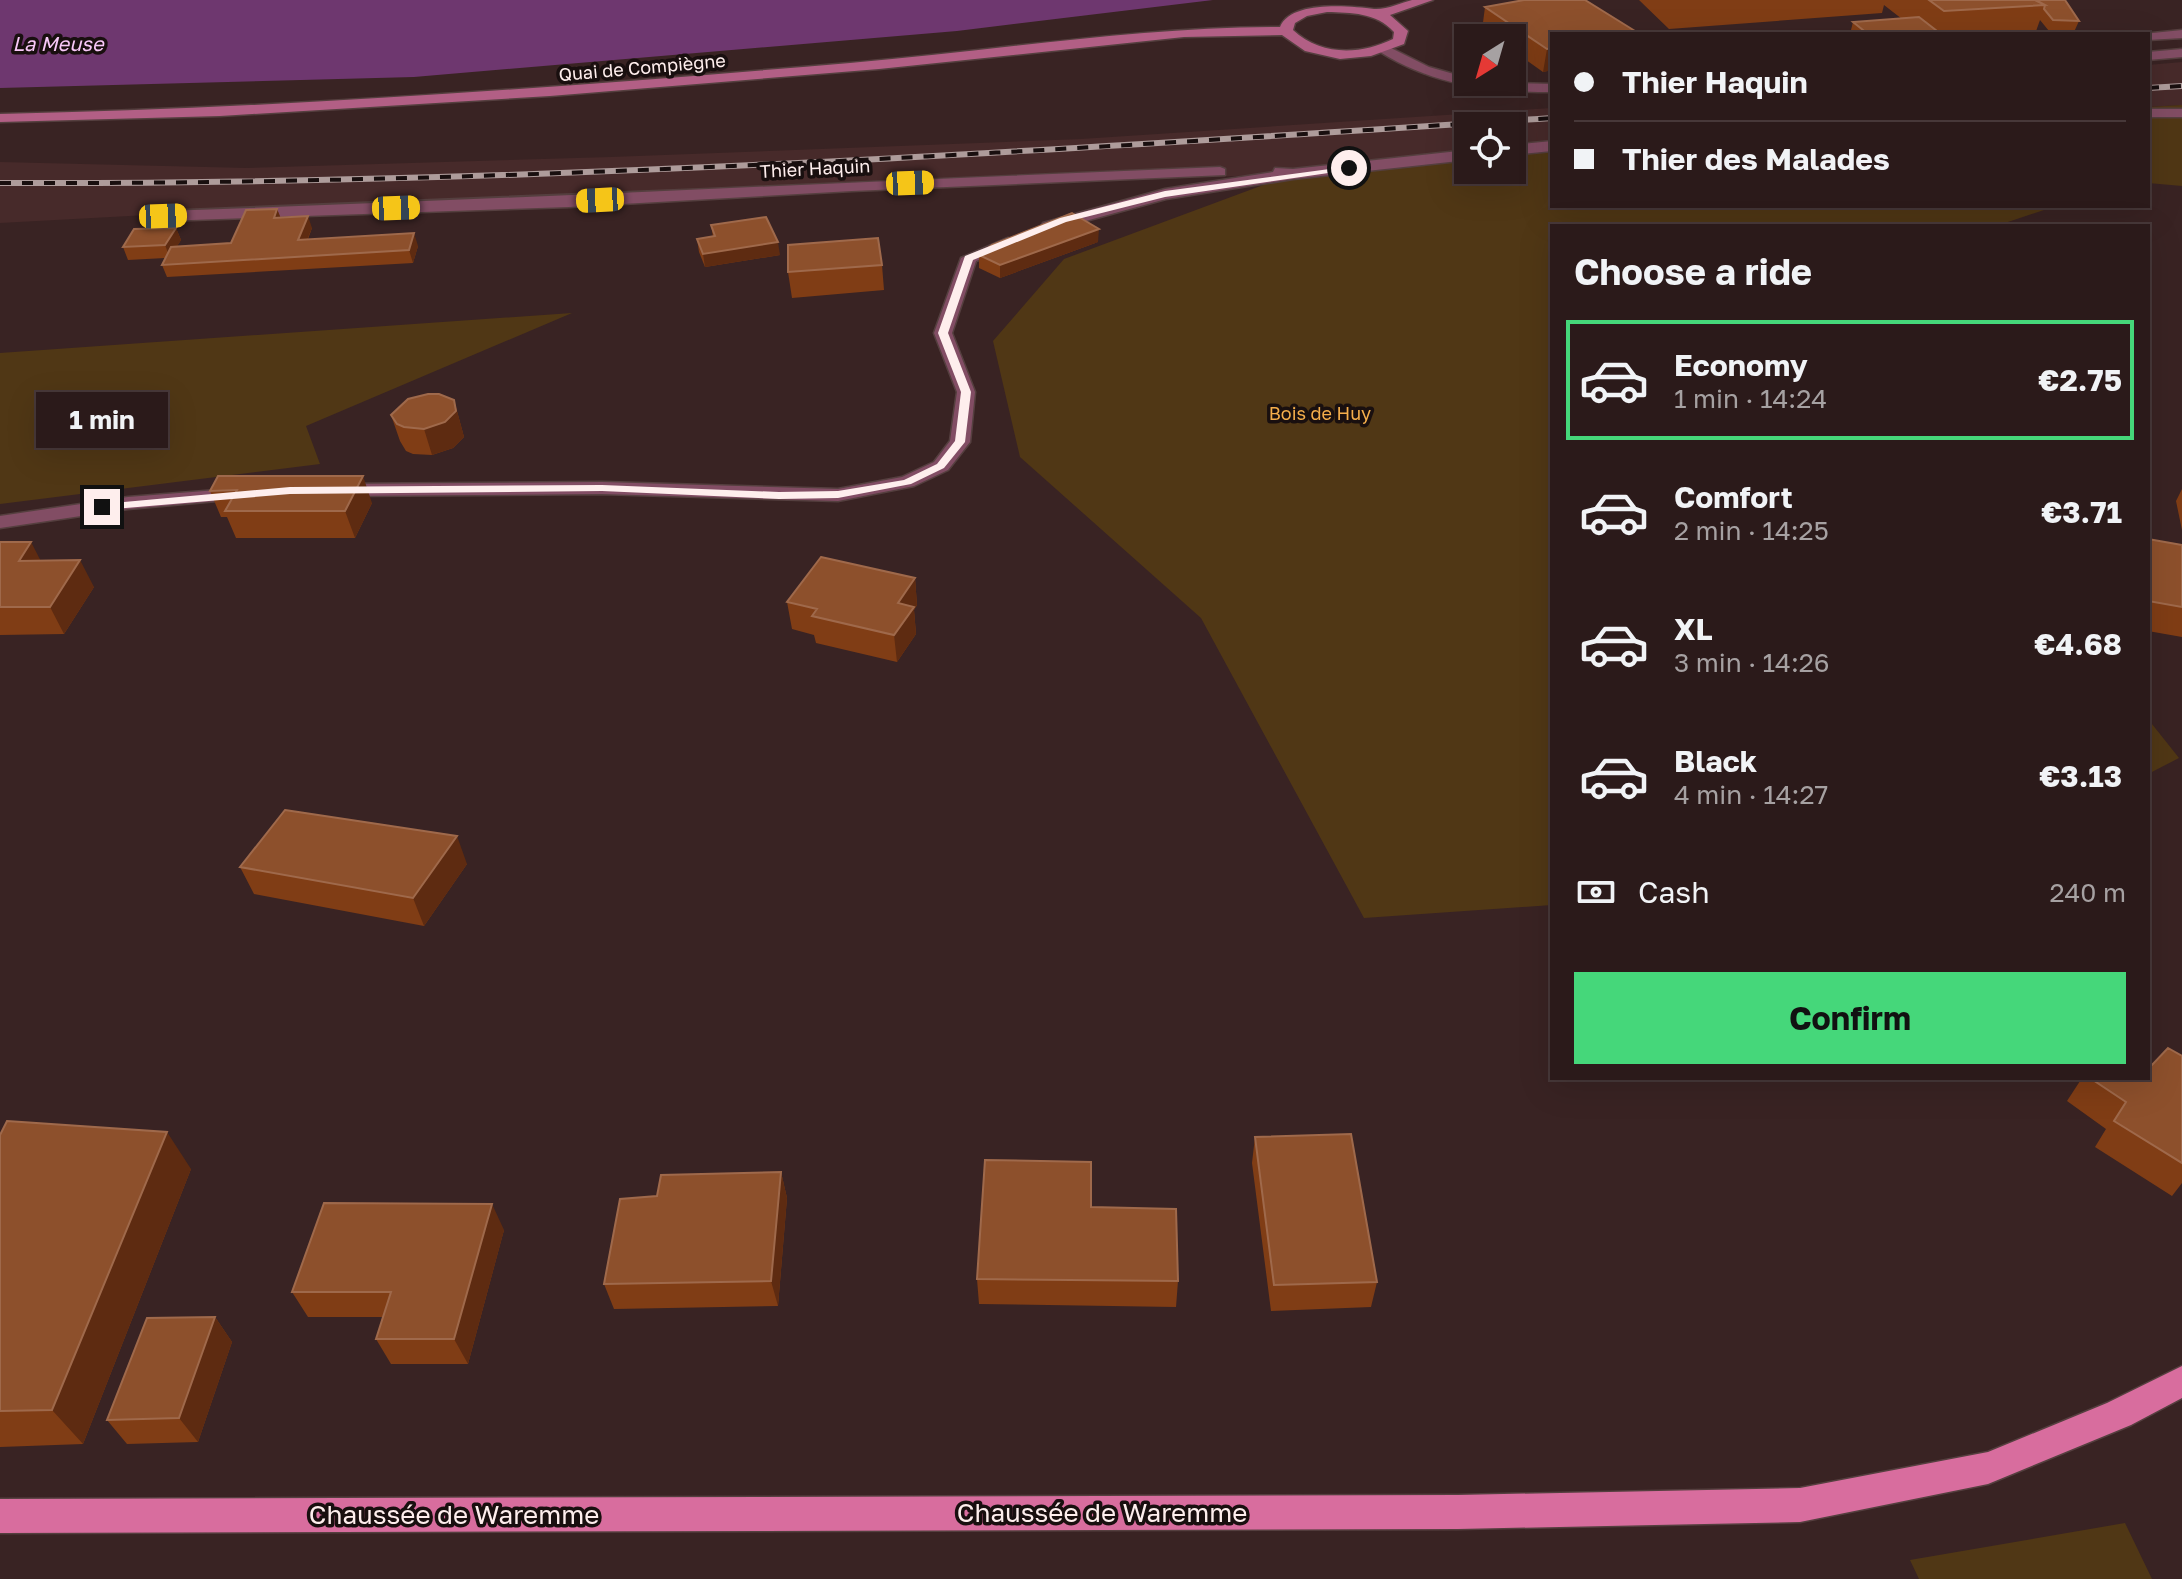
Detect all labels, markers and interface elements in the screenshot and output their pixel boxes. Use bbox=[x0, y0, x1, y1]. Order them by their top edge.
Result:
north arrow bbox=[1454, 24, 1526, 96]
map controls bbox=[1454, 24, 1526, 184]
water label: La Meuse bbox=[13, 31, 105, 55]
street label: Quai de Compiègne bbox=[558, 49, 726, 85]
text: Thier Haquin bbox=[1622, 64, 1808, 100]
button: locate bbox=[1454, 112, 1526, 184]
text: Thier des Malades bbox=[1622, 141, 1890, 177]
route start bbox=[1331, 150, 1367, 186]
street label: Thier Haquin bbox=[759, 154, 871, 182]
car bbox=[886, 170, 934, 196]
car bbox=[575, 187, 625, 213]
car bbox=[372, 195, 420, 221]
car bbox=[139, 203, 187, 229]
text: Choose a ride bbox=[1574, 250, 1812, 293]
icon: car bbox=[1578, 344, 1650, 416]
text: Economy bbox=[1674, 347, 1808, 383]
text: €2.75 bbox=[2038, 362, 2122, 398]
text: 1 min · 14:24 bbox=[1674, 383, 1827, 414]
callout: 1 min bbox=[36, 391, 168, 447]
park label: Bois de Huy bbox=[1269, 402, 1371, 424]
text: 1 min bbox=[69, 404, 135, 435]
icon: car bbox=[1578, 476, 1650, 548]
text: Comfort bbox=[1674, 479, 1793, 515]
route end bbox=[84, 489, 120, 525]
text: €3.71 bbox=[2041, 494, 2122, 530]
text: 2 min · 14:25 bbox=[1674, 515, 1829, 546]
icon: car bbox=[1578, 608, 1650, 680]
text: XL bbox=[1674, 611, 1713, 647]
text: €4.68 bbox=[2034, 626, 2122, 662]
text: 3 min · 14:26 bbox=[1674, 647, 1830, 678]
icon: car bbox=[1578, 740, 1650, 812]
text: Black bbox=[1674, 743, 1757, 779]
text: €3.13 bbox=[2039, 758, 2122, 794]
text: 4 min · 14:27 bbox=[1674, 779, 1828, 810]
icon: cash bbox=[1574, 870, 1618, 914]
text: Cash bbox=[1638, 874, 1710, 910]
text: 240 m bbox=[2049, 877, 2126, 908]
button: Confirm bbox=[1574, 972, 2126, 1064]
street label: Chaussée de Waremme bbox=[957, 1497, 1247, 1528]
street label: Chaussée de Waremme bbox=[309, 1499, 599, 1530]

